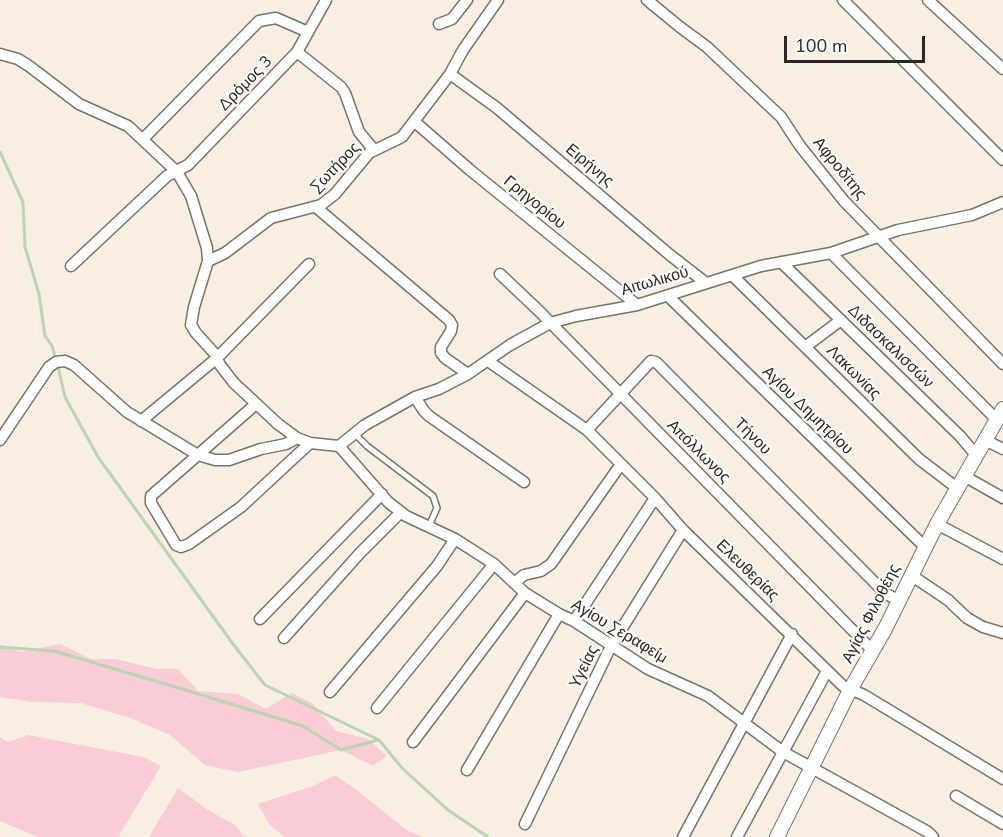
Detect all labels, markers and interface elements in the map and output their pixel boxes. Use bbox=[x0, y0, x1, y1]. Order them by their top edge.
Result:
scale bar bbox=[787, 24, 928, 62]
text: 100 m bbox=[795, 34, 847, 58]
street label: Δρόμος 3 bbox=[215, 53, 277, 115]
street label: Αφροδίτης bbox=[808, 134, 870, 204]
street label: Σωτήρος bbox=[307, 139, 365, 197]
street label: Ειρήνης bbox=[561, 140, 617, 192]
street label: Γρηγορίου bbox=[499, 172, 569, 234]
street label: Αιτωλικού bbox=[619, 263, 691, 301]
street label: Διδασκαλισσών bbox=[843, 301, 937, 393]
street label: Λακωνίας bbox=[822, 342, 884, 404]
street label: Αγίου Δημητρίου bbox=[758, 363, 856, 459]
street label: Τήνου bbox=[730, 415, 774, 459]
street label: Απόλλωνος bbox=[662, 416, 734, 488]
street label: Ελευθερίας bbox=[711, 536, 783, 606]
street label: Αγίας Φιλοθέης bbox=[839, 561, 905, 667]
street label: Αγίου Σεραφείμ bbox=[567, 596, 671, 668]
street label: Υγείας bbox=[566, 642, 604, 692]

